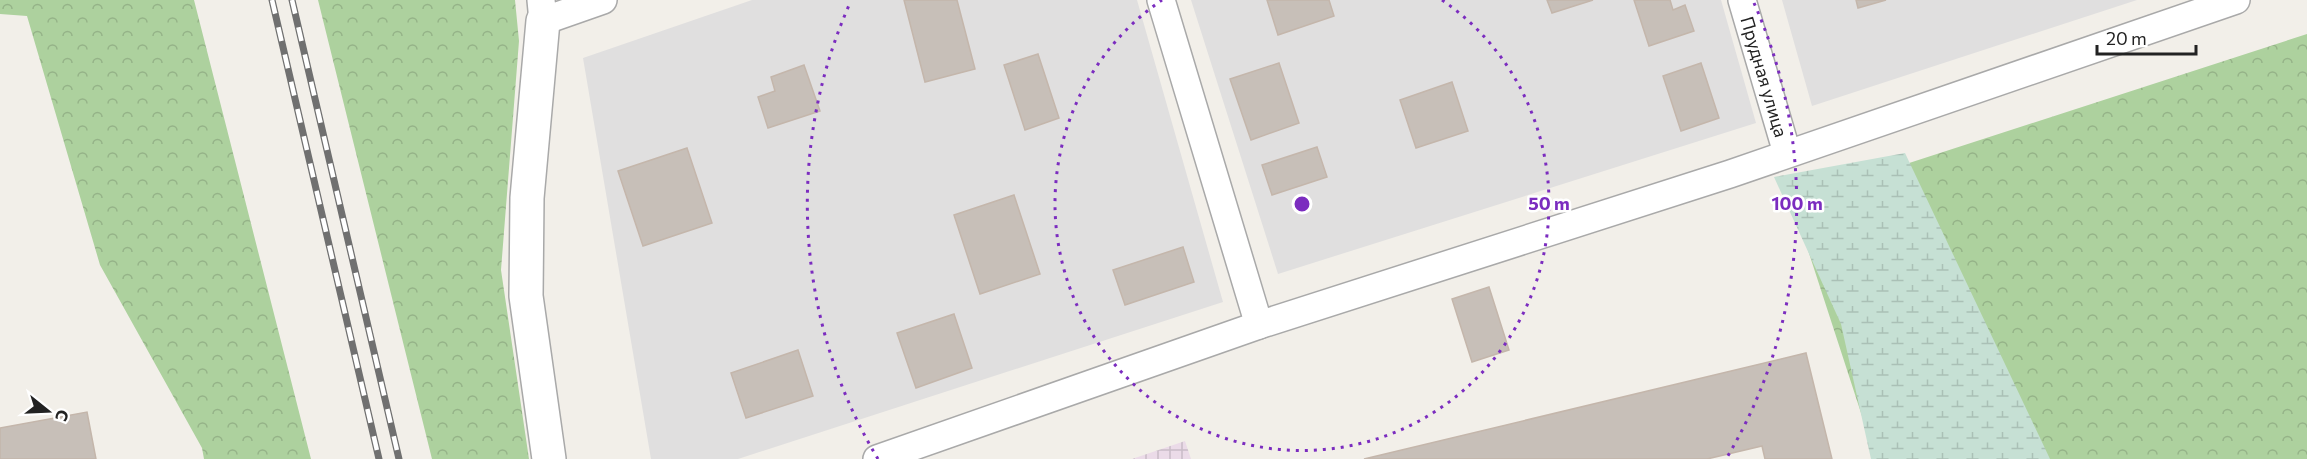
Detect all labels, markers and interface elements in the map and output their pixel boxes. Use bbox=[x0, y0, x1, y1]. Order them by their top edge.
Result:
street label: Прудная улица bbox=[1736, 14, 1793, 140]
scale bar bbox=[2097, 18, 2196, 56]
text: 20 m bbox=[2106, 27, 2147, 49]
text: 50 m bbox=[1528, 192, 1570, 214]
text: 100 m bbox=[1771, 192, 1823, 214]
centre of rings bbox=[1292, 194, 1312, 214]
north arrow bbox=[18, 381, 78, 441]
text: С bbox=[52, 408, 73, 424]

